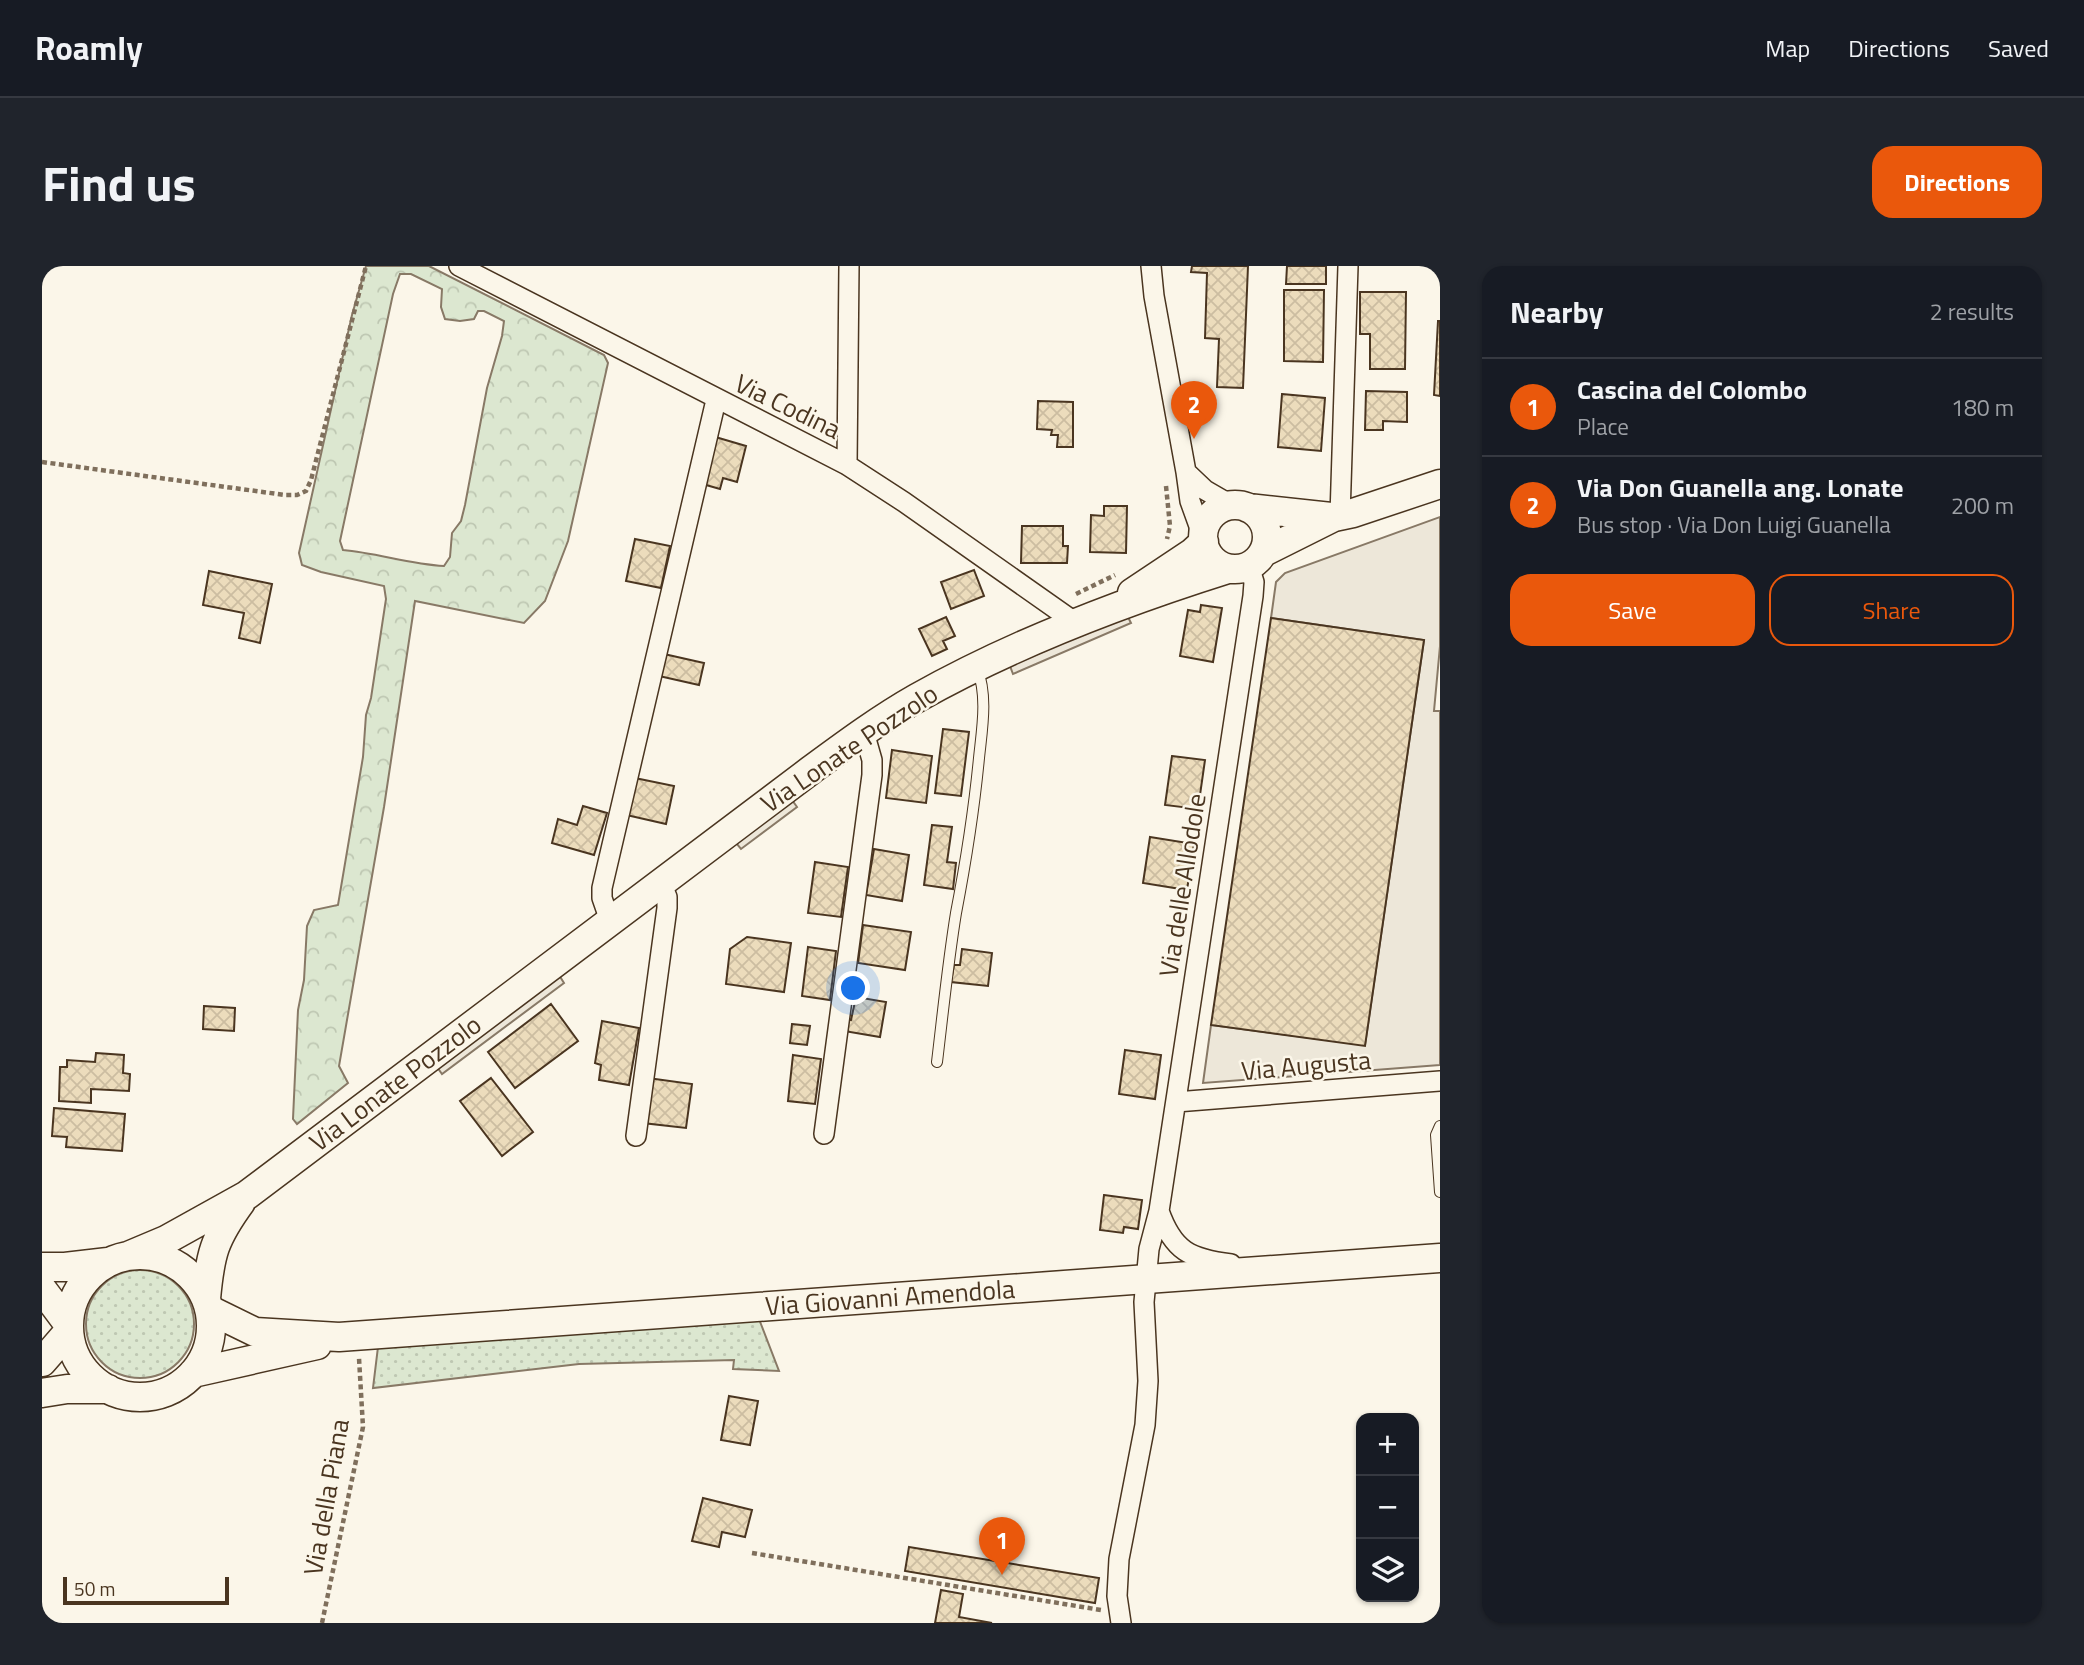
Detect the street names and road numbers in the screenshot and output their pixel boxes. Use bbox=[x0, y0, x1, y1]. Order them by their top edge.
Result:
street label: Via Codina bbox=[728, 364, 848, 448]
street label: Via Lonate Pozzolo bbox=[752, 674, 946, 822]
street label: Via delle Allodole bbox=[1148, 790, 1216, 980]
street label: Via Lonate Pozzolo bbox=[301, 1005, 489, 1161]
street label: Via Augusta bbox=[1239, 1040, 1373, 1090]
street label: Via Giovanni Amendola bbox=[764, 1269, 1016, 1325]
street label: Via della Piana bbox=[293, 1416, 359, 1578]

